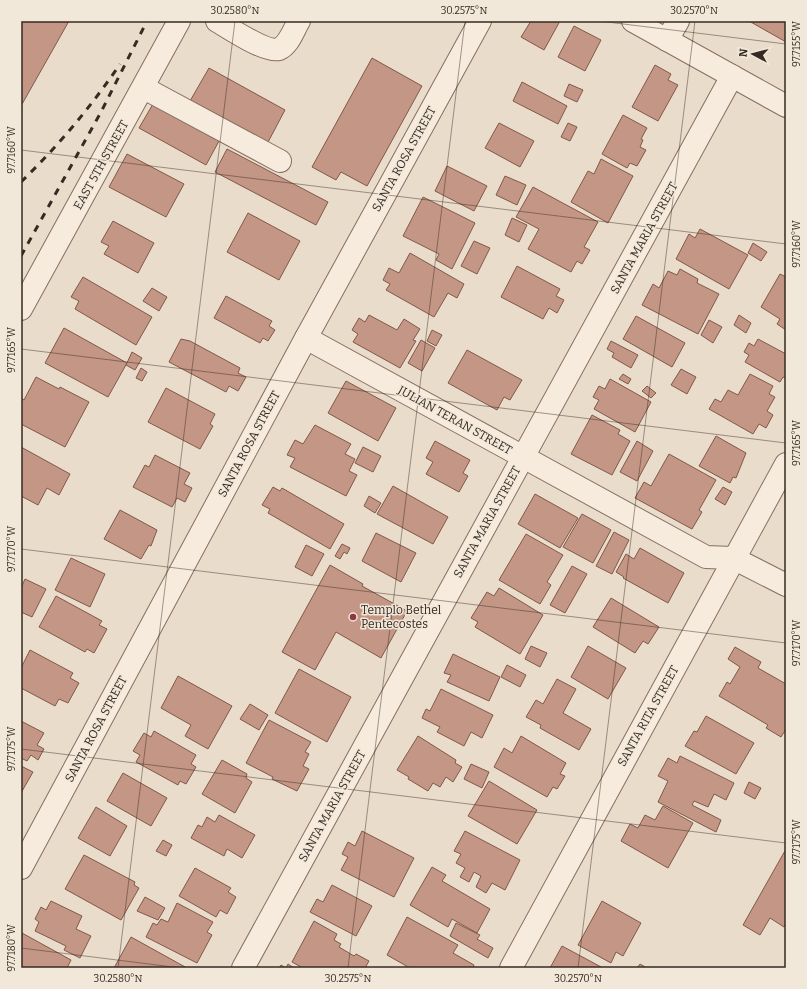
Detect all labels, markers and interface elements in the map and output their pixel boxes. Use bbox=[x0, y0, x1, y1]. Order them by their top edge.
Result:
text: 30.2580°N bbox=[210, 5, 260, 17]
text: 30.2575°N bbox=[441, 5, 487, 17]
text: 30.2570°N bbox=[670, 5, 718, 17]
text: 97.7155°W bbox=[791, 20, 803, 67]
north arrow bbox=[733, 34, 773, 74]
text: N bbox=[737, 47, 751, 58]
street label: SANTA ROSA STREET bbox=[369, 104, 439, 214]
street label: EAST 5TH STREET bbox=[71, 118, 131, 212]
text: 97.7160°W bbox=[6, 126, 18, 174]
street label: SANTA MARIA STREET bbox=[608, 180, 680, 296]
text: 97.7160°W bbox=[791, 220, 803, 268]
text: 97.7165°W bbox=[6, 326, 18, 373]
street label: JULIAN TERAN STREET bbox=[395, 382, 514, 457]
street label: SANTA ROSA STREET bbox=[215, 389, 283, 499]
text: 97.7165°W bbox=[791, 419, 803, 466]
street label: SANTA MARIA STREET bbox=[451, 464, 523, 580]
text: 97.7170°W bbox=[6, 525, 18, 572]
place label: Templo Bethel Pentecostes bbox=[361, 603, 442, 631]
marker: Templo Bethel Pentecostes bbox=[348, 612, 358, 622]
text: 97.7170°W bbox=[791, 619, 803, 666]
street label: SANTA RITA STREET bbox=[615, 663, 681, 769]
street label: SANTA ROSA STREET bbox=[62, 674, 130, 784]
text: 97.7175°W bbox=[6, 726, 18, 772]
street label: SANTA MARIA STREET bbox=[296, 748, 368, 864]
text: 97.7175°W bbox=[791, 819, 803, 865]
text: 97.7180°W bbox=[6, 923, 18, 972]
text: 30.2580°N bbox=[93, 973, 143, 985]
text: 30.2575°N bbox=[325, 973, 371, 985]
text: 30.2570°N bbox=[554, 973, 602, 985]

